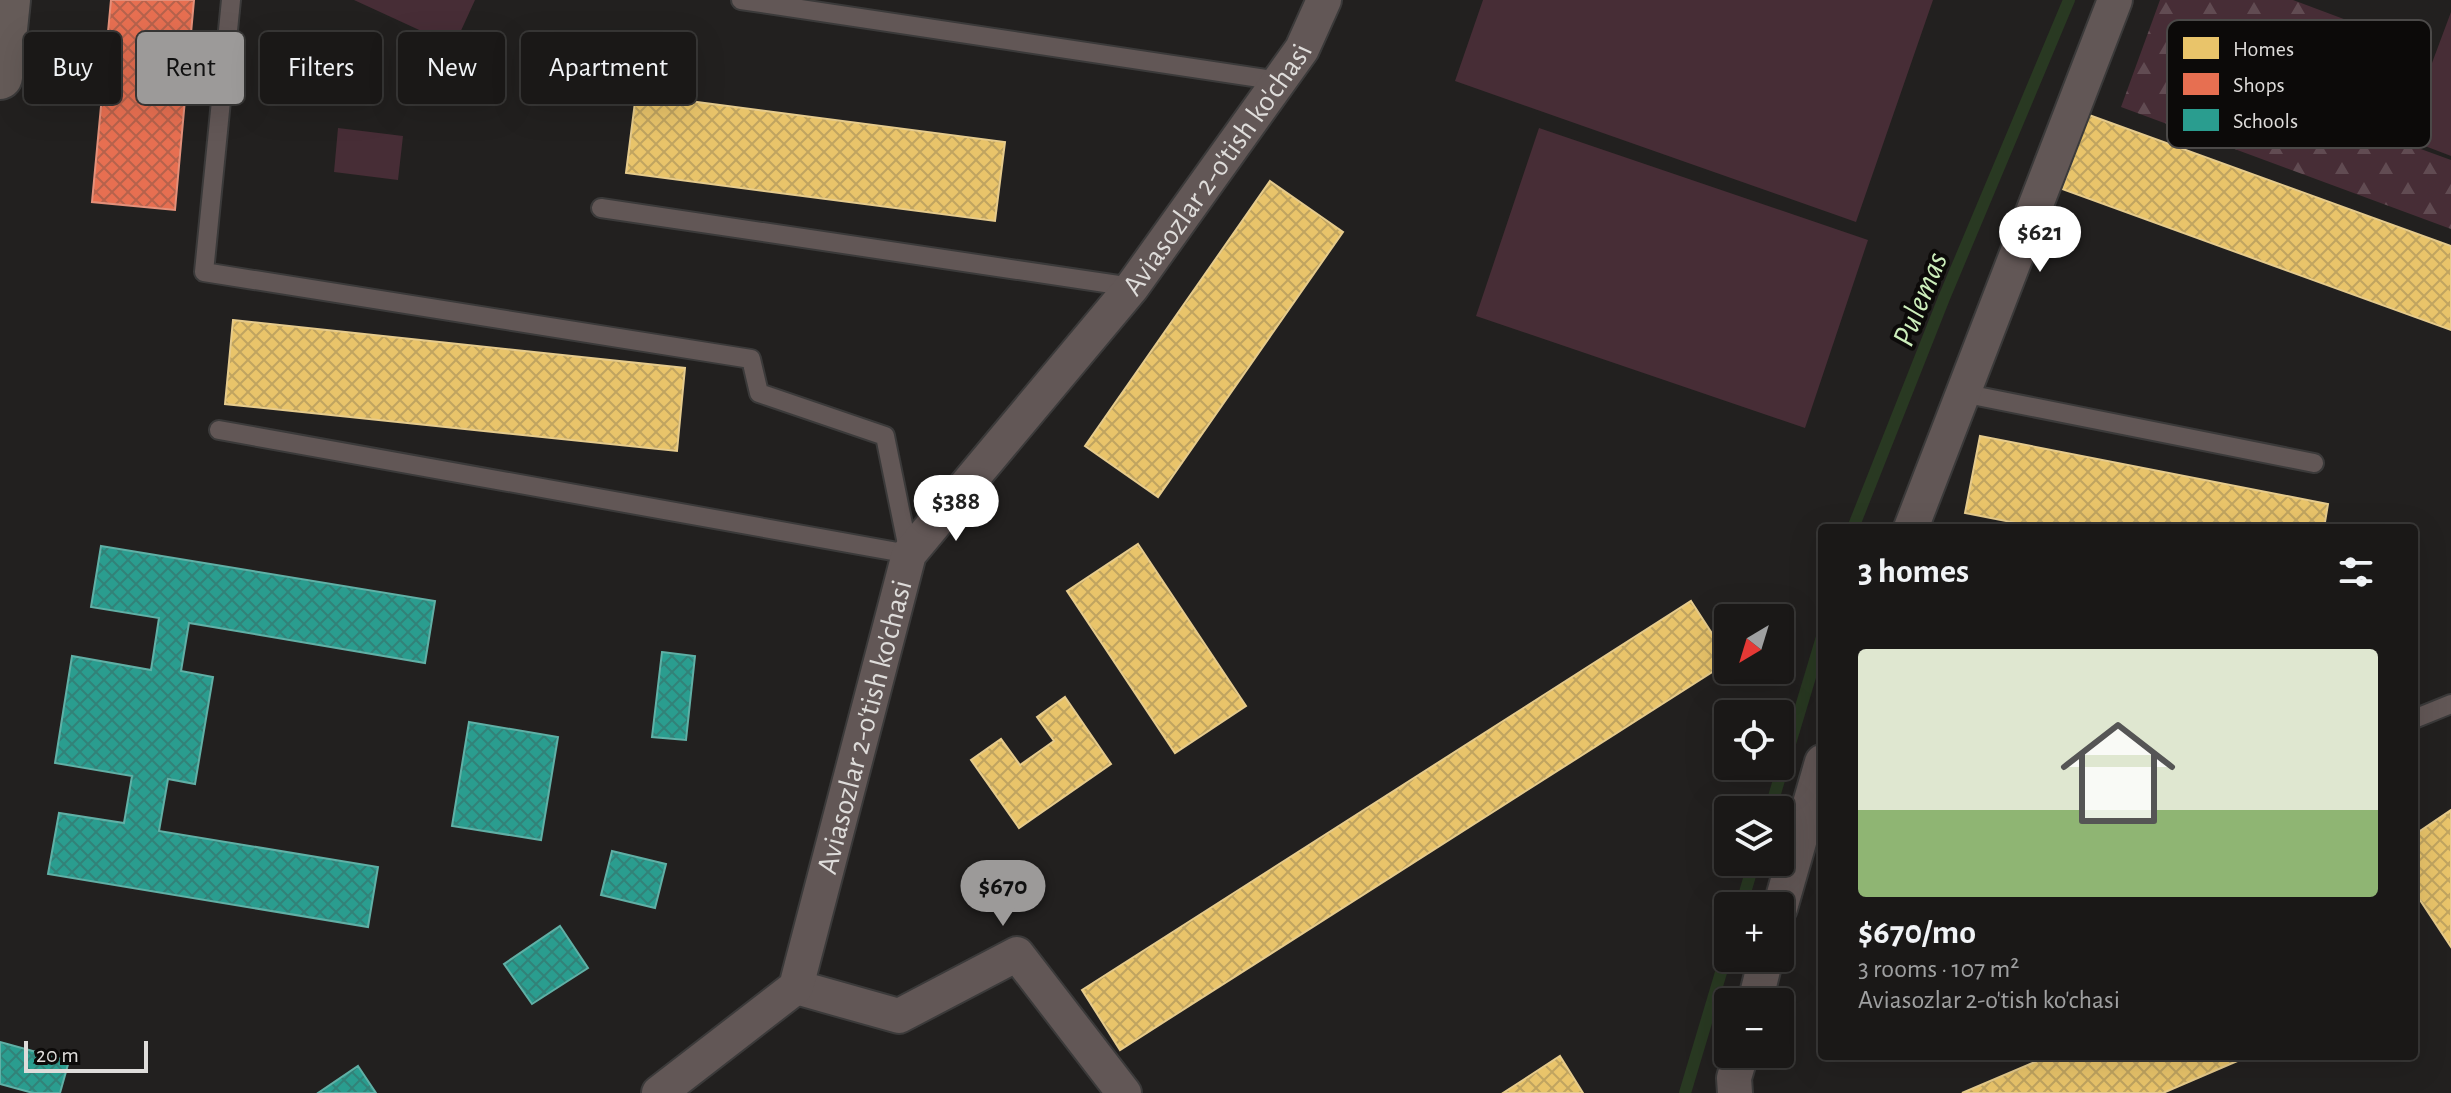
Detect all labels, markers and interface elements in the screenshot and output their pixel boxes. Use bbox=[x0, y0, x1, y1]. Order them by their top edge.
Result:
legend bbox=[2167, 20, 2431, 148]
chip: Buy bbox=[24, 32, 121, 104]
chip: Rent bbox=[137, 32, 244, 104]
chip: Filters bbox=[260, 32, 382, 104]
chip: New bbox=[398, 32, 505, 104]
chip: Apartment bbox=[521, 32, 696, 104]
text: Homes bbox=[2233, 38, 2294, 60]
street label: Aviasozlar 2-o'tish ko'chasi bbox=[1117, 39, 1318, 301]
text: Shops bbox=[2233, 74, 2285, 96]
text: Schools bbox=[2233, 110, 2298, 132]
pin: $621 bbox=[1993, 206, 2087, 274]
text: $621 bbox=[2017, 219, 2063, 245]
water label: Pulemas bbox=[1887, 248, 1953, 351]
pin: $388 bbox=[909, 475, 1003, 543]
text: $388 bbox=[932, 488, 980, 514]
icon: filters bbox=[2334, 550, 2378, 594]
text: 3 homes bbox=[1858, 555, 1969, 589]
street label: Aviasozlar 2-o'tish ko'chasi bbox=[812, 577, 918, 877]
north arrow bbox=[1714, 604, 1794, 684]
map controls bbox=[1714, 604, 1794, 1068]
button: locate bbox=[1714, 700, 1794, 780]
icon: home bbox=[2046, 701, 2190, 845]
button: layers bbox=[1714, 796, 1794, 876]
pin: $670 bbox=[956, 860, 1050, 928]
text: $670 bbox=[978, 873, 1028, 899]
button: + bbox=[1714, 892, 1794, 972]
text: $670/mo bbox=[1858, 916, 1976, 950]
text: 3 rooms · 107 m² bbox=[1858, 956, 2019, 982]
text: Aviasozlar 2-o'tish ko'chasi bbox=[1858, 987, 2120, 1013]
button: − bbox=[1714, 988, 1794, 1068]
scale bar bbox=[24, 1037, 148, 1073]
text: 20 m bbox=[36, 1044, 79, 1066]

